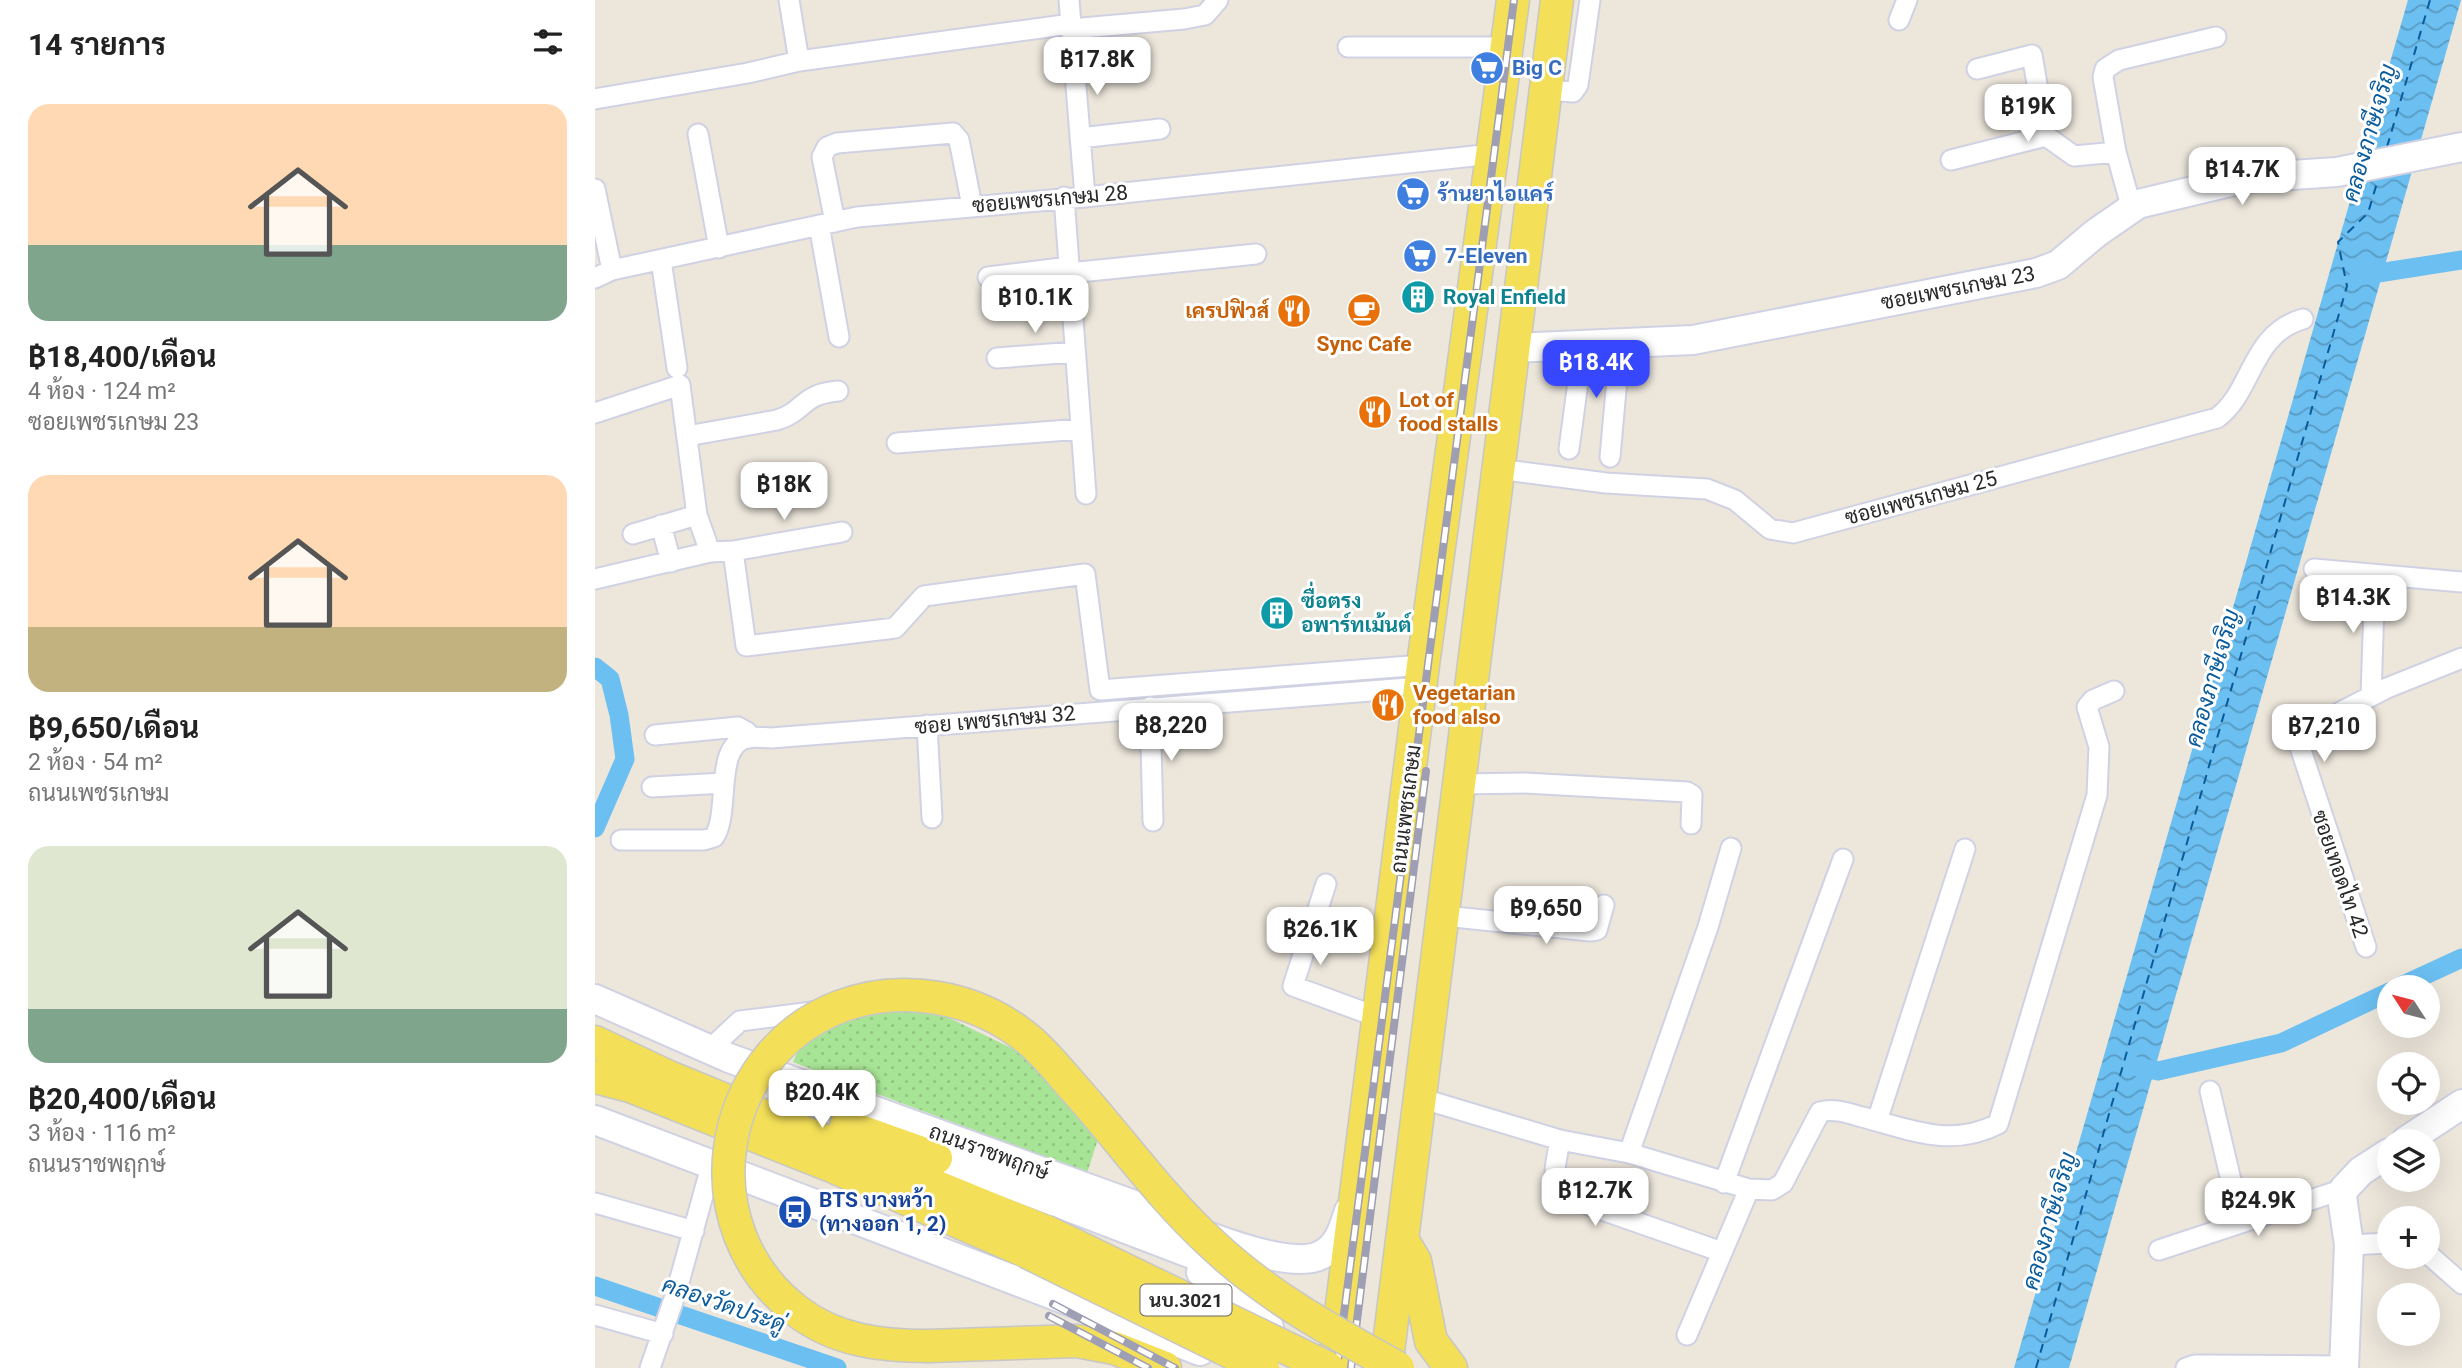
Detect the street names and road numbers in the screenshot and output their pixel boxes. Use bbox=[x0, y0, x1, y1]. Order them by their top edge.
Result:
street label: ซอยเพชรเกษม 28 bbox=[971, 180, 1129, 218]
street label: ซอยเพชรเกษม 23 bbox=[1879, 261, 2037, 315]
street label: ซอยเพชรเกษม 25 bbox=[1842, 466, 2000, 530]
street label: ซอย เพชรเกษม 32 bbox=[913, 701, 1077, 739]
street label: ถนนเพชรเกษม bbox=[1386, 743, 1426, 875]
street label: ซอยเทอดไท 42 bbox=[2307, 807, 2374, 941]
street label: ถนนราชพฤกษ์ bbox=[926, 1117, 1054, 1185]
road number: นบ.3021 bbox=[1141, 1284, 1231, 1316]

